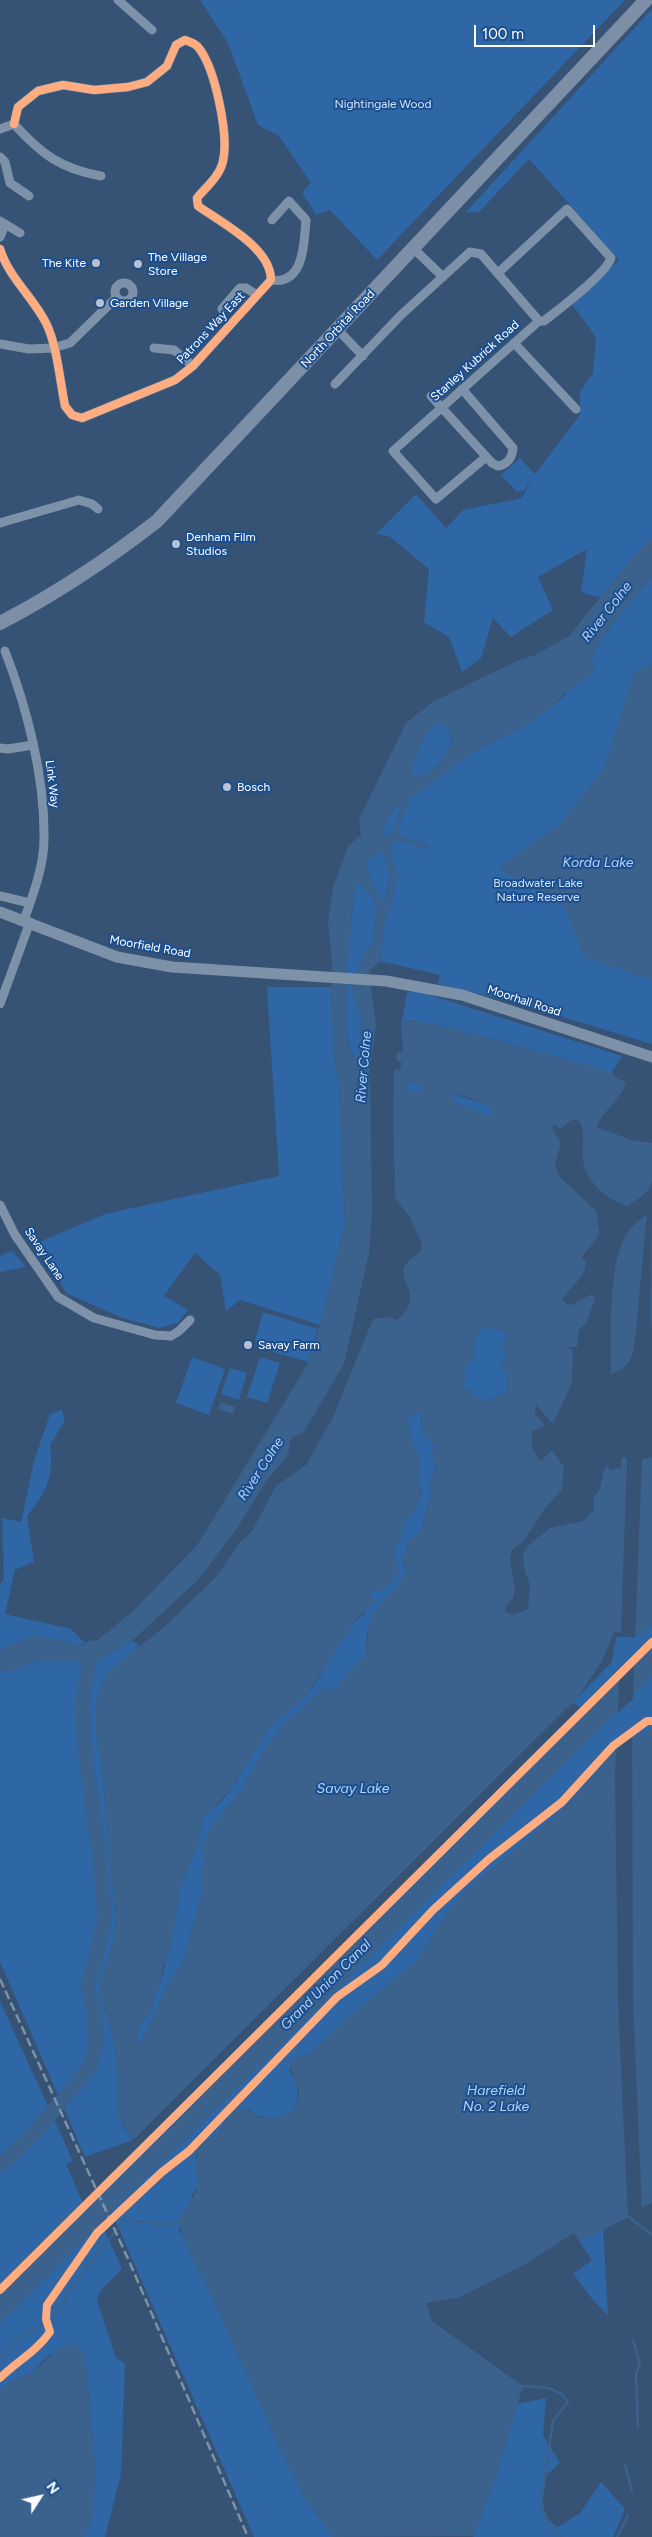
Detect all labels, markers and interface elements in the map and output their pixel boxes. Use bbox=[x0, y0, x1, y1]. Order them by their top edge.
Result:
scale bar bbox=[477, 15, 598, 47]
text: 100 m bbox=[482, 25, 524, 43]
park label: Nightingale Wood bbox=[334, 97, 432, 111]
place label: The Village Store bbox=[148, 250, 207, 278]
place label: The Kite bbox=[42, 256, 86, 270]
marker: The Kite bbox=[90, 257, 102, 269]
marker: The Village Store bbox=[132, 258, 144, 270]
street label: North Orbital Road bbox=[298, 287, 378, 371]
street label: Patrons Way East bbox=[174, 289, 248, 367]
place label: Garden Village bbox=[110, 296, 189, 310]
marker: Garden Village bbox=[94, 297, 106, 309]
street label: Stanley Kubrick Road bbox=[428, 318, 522, 404]
place label: Denham Film Studios bbox=[186, 530, 256, 558]
marker: Denham Film Studios bbox=[170, 538, 182, 550]
water label: River Colne bbox=[578, 579, 636, 645]
street label: Link Way bbox=[42, 759, 62, 809]
place label: Bosch bbox=[237, 780, 270, 794]
marker: Bosch bbox=[221, 781, 233, 793]
water label: Korda Lake bbox=[562, 855, 634, 871]
park label: Broadwater Lake Nature Reserve bbox=[493, 876, 583, 904]
street label: Moorfield Road bbox=[108, 933, 192, 961]
street label: Moorhall Road bbox=[485, 982, 563, 1020]
water label: River Colne bbox=[353, 1030, 375, 1104]
street label: Savay Lane bbox=[21, 1225, 67, 1283]
place label: Savay Farm bbox=[258, 1338, 320, 1352]
marker: Savay Farm bbox=[242, 1339, 254, 1351]
water label: River Colne bbox=[234, 1434, 288, 1504]
water label: Savay Lake bbox=[317, 1781, 389, 1797]
water label: Grand Union Canal bbox=[277, 1936, 375, 2034]
water label: Harefield No. 2 Lake bbox=[463, 2083, 529, 2116]
north arrow bbox=[15, 2472, 65, 2522]
text: N bbox=[43, 2479, 63, 2497]

